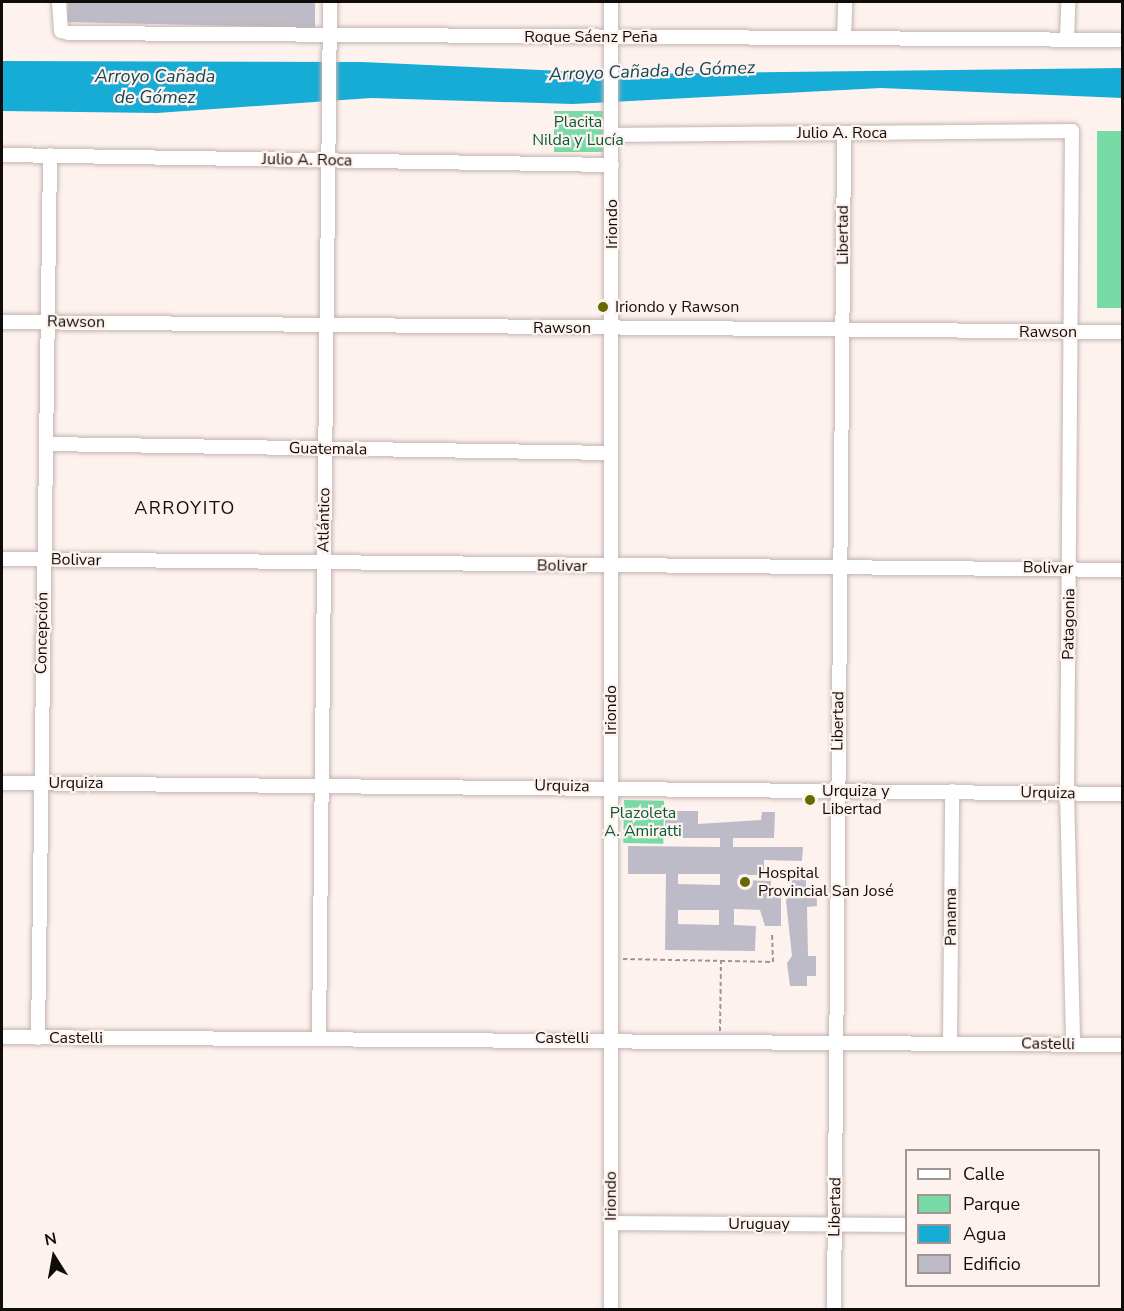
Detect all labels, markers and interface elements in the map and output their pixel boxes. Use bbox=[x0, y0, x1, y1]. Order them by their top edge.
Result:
street label: Roque Sáenz Peña bbox=[524, 27, 658, 47]
water label: Arroyo Cañada de Gómez bbox=[549, 57, 755, 85]
water label: Arroyo Cañada de Gómez bbox=[95, 66, 215, 109]
park label: Placita Nilda y Lucía bbox=[532, 112, 624, 150]
street label: Julio A. Roca bbox=[797, 123, 887, 143]
street label: Julio A. Roca bbox=[262, 150, 352, 170]
street label: Iriondo bbox=[602, 199, 622, 249]
street label: Libertad bbox=[833, 205, 853, 265]
place label: Iriondo y Rawson bbox=[615, 297, 739, 317]
marker: Iriondo y Rawson bbox=[596, 300, 610, 314]
street label: Rawson bbox=[47, 312, 105, 332]
street label: Rawson bbox=[533, 318, 591, 338]
street label: Rawson bbox=[1019, 322, 1077, 342]
street label: Guatemala bbox=[289, 439, 367, 459]
street label: Atlántico bbox=[314, 487, 334, 553]
district label: ARROYITO bbox=[134, 497, 236, 519]
street label: Bolivar bbox=[51, 550, 101, 570]
street label: Bolivar bbox=[537, 556, 587, 576]
street label: Bolivar bbox=[1023, 558, 1073, 578]
street label: Patagonia bbox=[1059, 588, 1079, 660]
street label: Concepción bbox=[32, 592, 52, 674]
street label: Iriondo bbox=[601, 685, 621, 735]
street label: Libertad bbox=[828, 691, 848, 751]
street label: Urquiza bbox=[48, 773, 104, 793]
street label: Urquiza bbox=[534, 776, 590, 796]
place label: Urquiza y Libertad bbox=[822, 781, 889, 819]
street label: Urquiza bbox=[1020, 783, 1076, 803]
marker: Urquiza y Libertad bbox=[803, 793, 817, 807]
park label: Plazoleta A. Amiratti bbox=[604, 803, 682, 841]
place label: Hospital Provincial San José bbox=[758, 863, 894, 901]
marker: Hospital Provincial San José bbox=[736, 873, 754, 891]
street label: Panama bbox=[941, 888, 961, 946]
street label: Castelli bbox=[49, 1028, 103, 1048]
street label: Castelli bbox=[535, 1028, 589, 1048]
street label: Castelli bbox=[1021, 1034, 1075, 1054]
legend bbox=[905, 1149, 1100, 1287]
text: Calle bbox=[963, 1162, 1005, 1186]
street label: Iriondo bbox=[601, 1171, 621, 1221]
street label: Libertad bbox=[825, 1177, 845, 1237]
text: Parque bbox=[963, 1192, 1020, 1216]
street label: Uruguay bbox=[728, 1214, 790, 1234]
text: Agua bbox=[963, 1222, 1006, 1246]
north arrow bbox=[24, 1227, 84, 1287]
text: N bbox=[43, 1227, 59, 1251]
text: Edificio bbox=[963, 1252, 1021, 1276]

